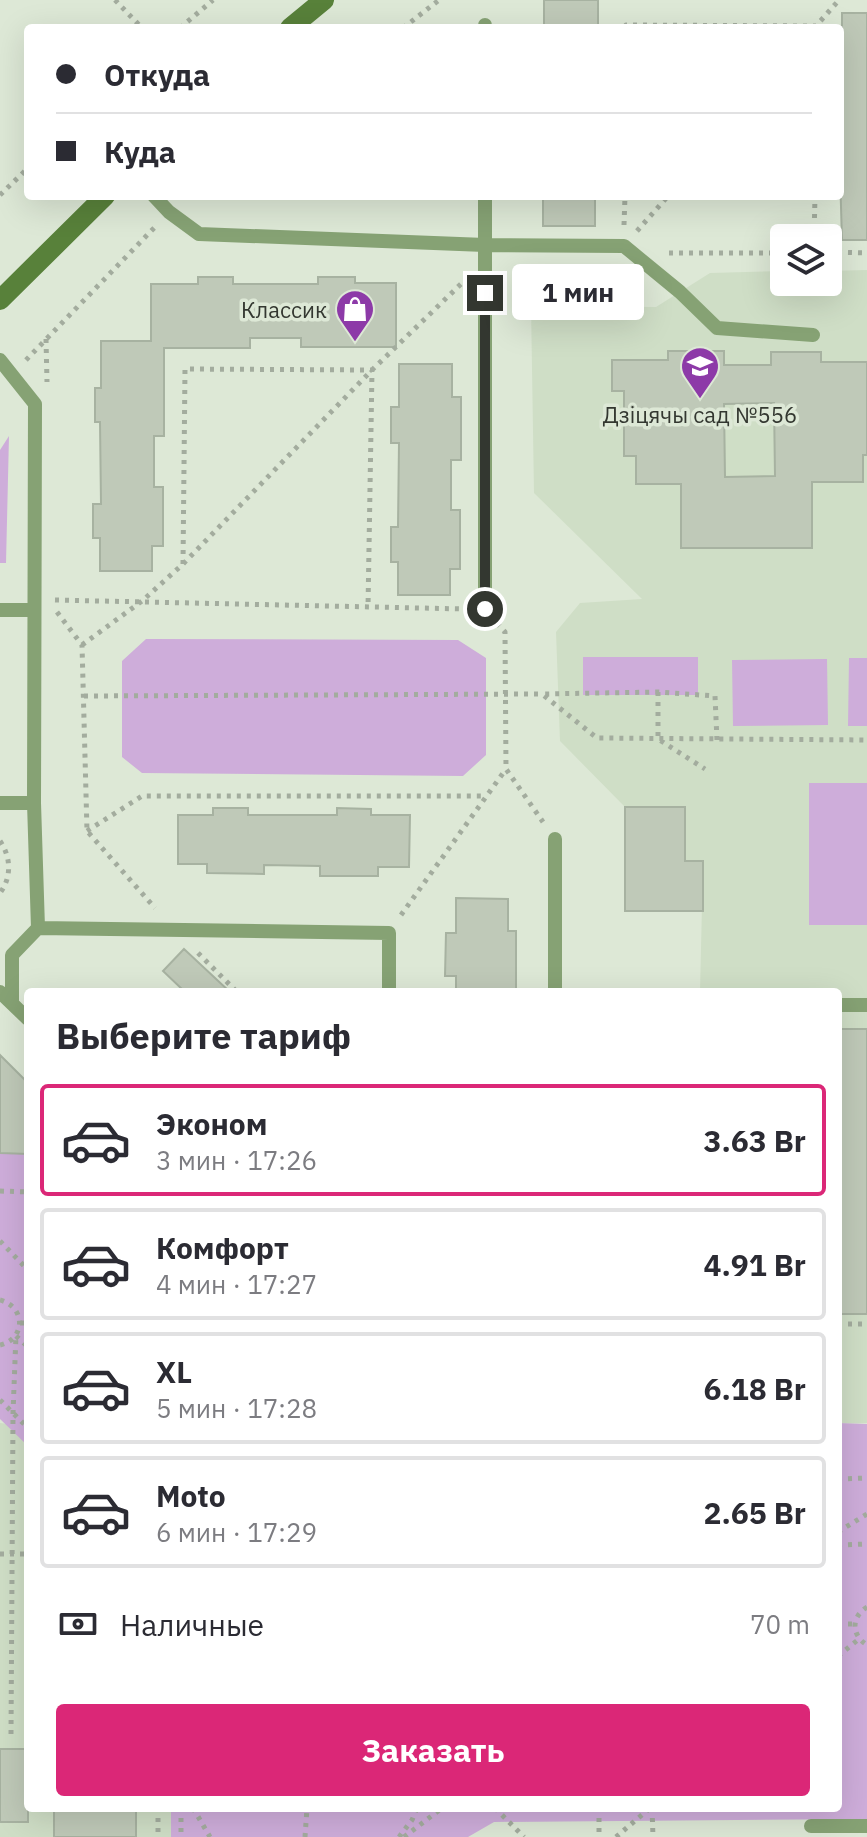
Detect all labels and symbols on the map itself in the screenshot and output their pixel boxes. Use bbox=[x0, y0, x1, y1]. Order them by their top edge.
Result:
callout: 1 мин bbox=[513, 265, 645, 321]
route end bbox=[467, 275, 503, 311]
shop icon: Классик bbox=[334, 288, 376, 343]
place label: Классик bbox=[241, 295, 327, 324]
school or university icon: Дзіцячы сад №556 bbox=[679, 345, 721, 400]
place label: Дзіцячы сад №556 bbox=[603, 400, 797, 429]
route start bbox=[467, 591, 503, 627]

